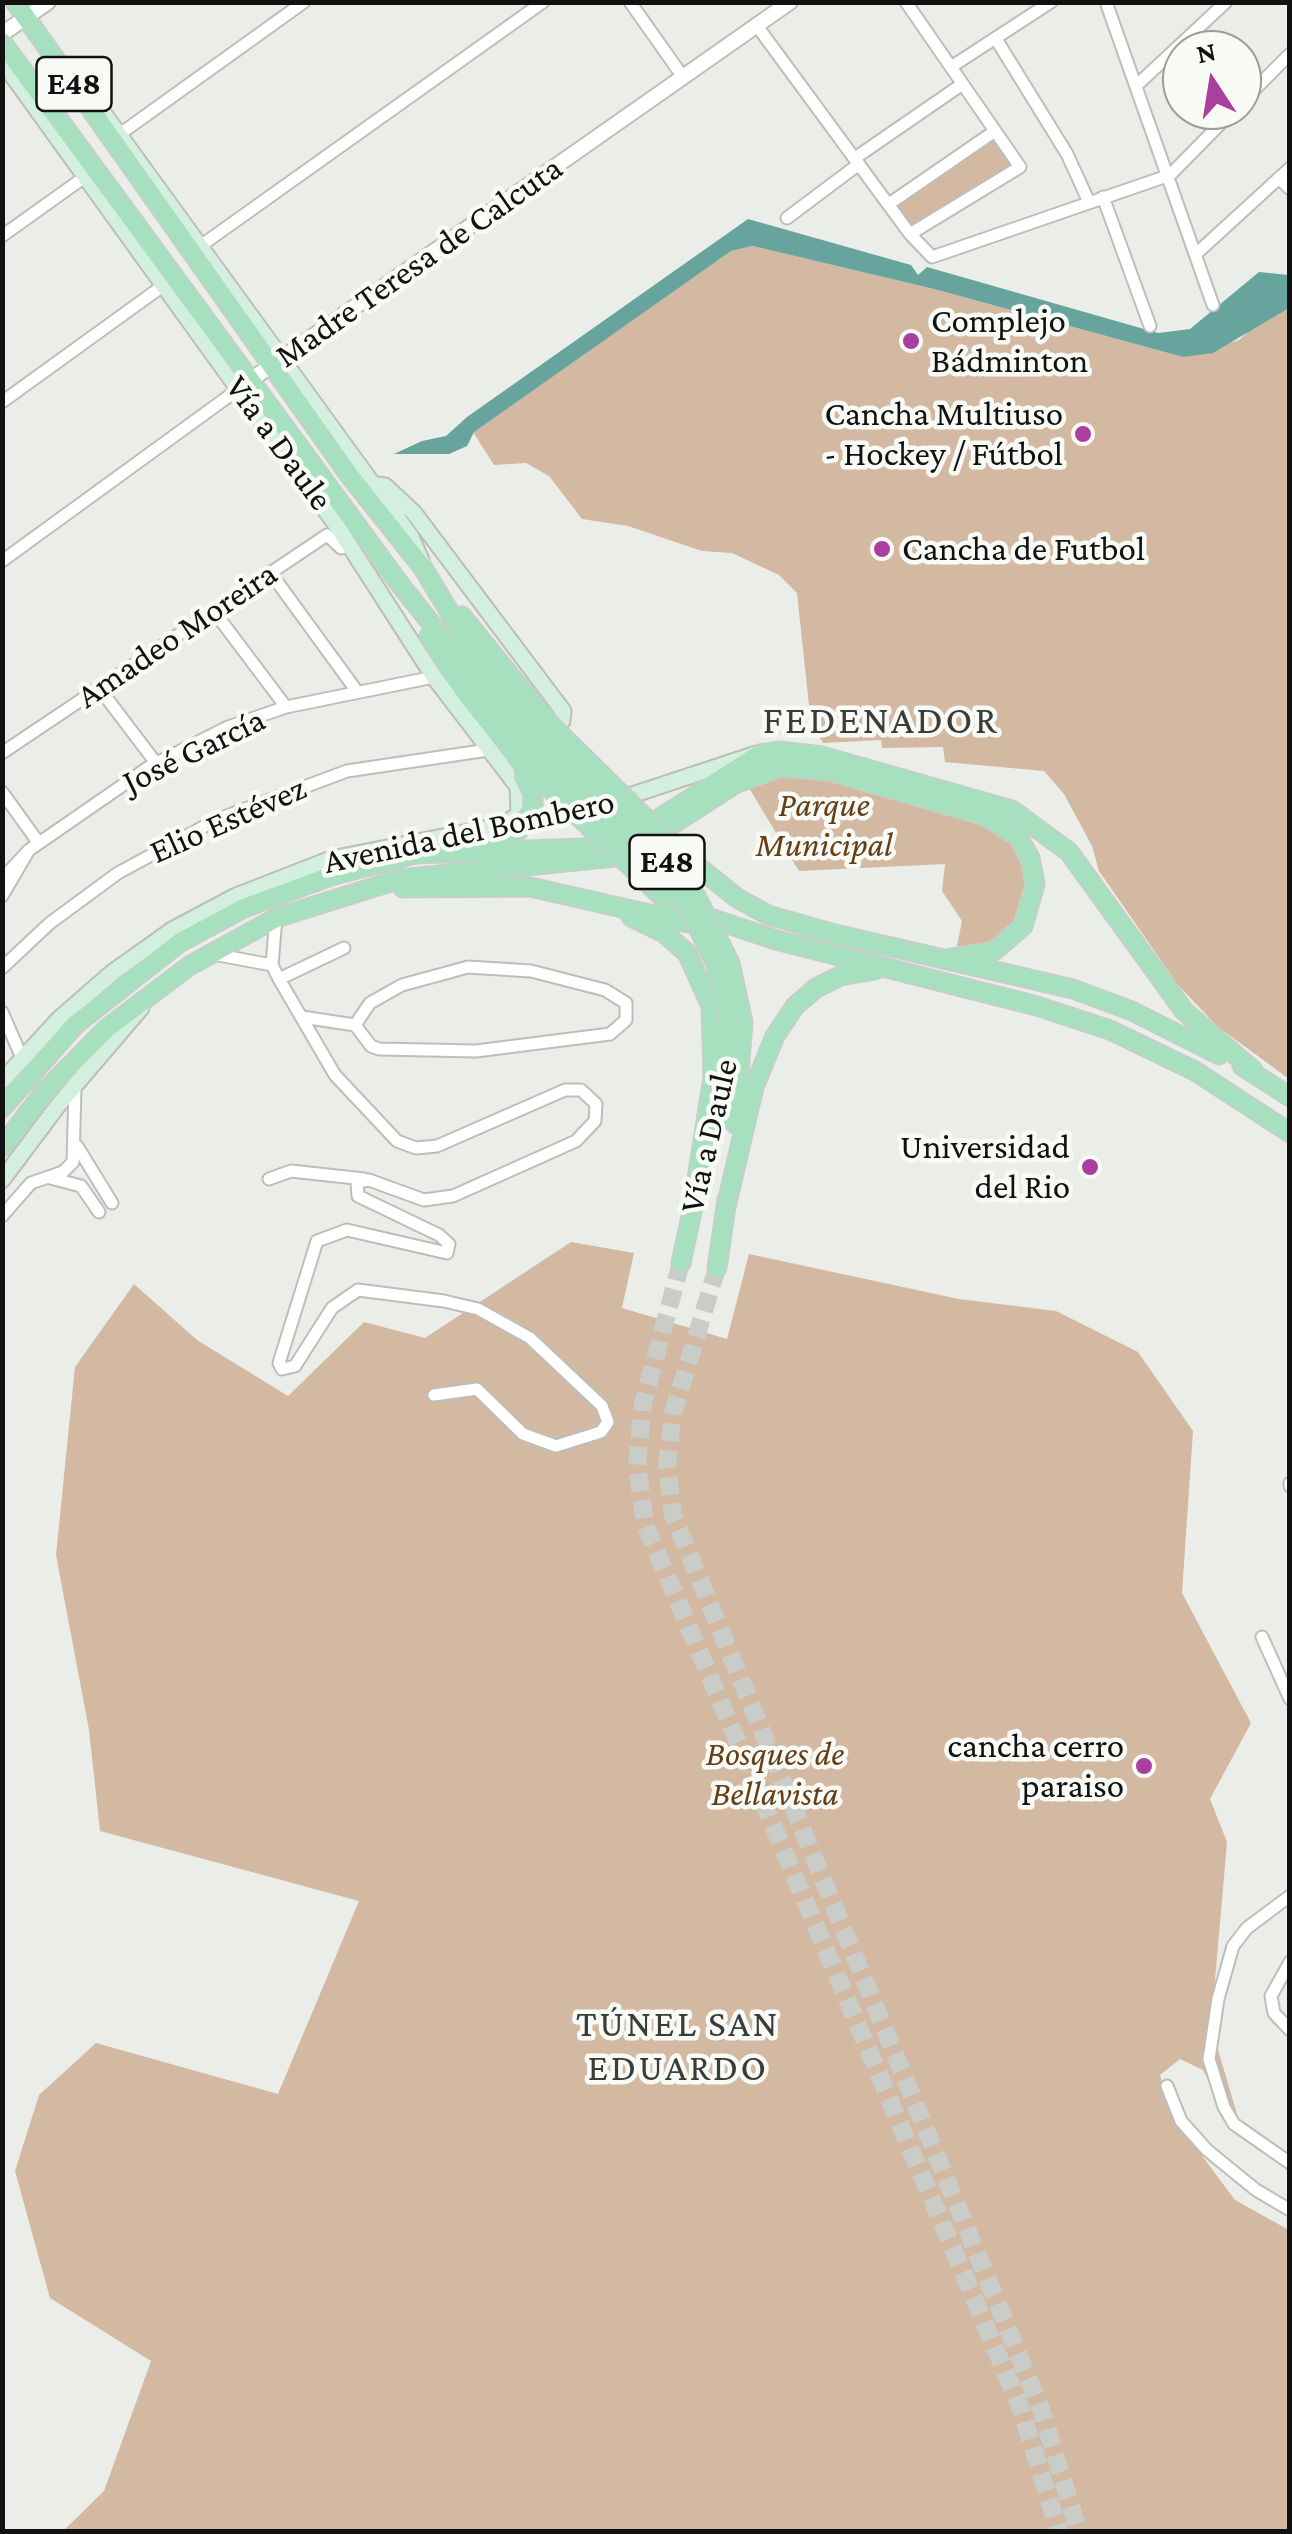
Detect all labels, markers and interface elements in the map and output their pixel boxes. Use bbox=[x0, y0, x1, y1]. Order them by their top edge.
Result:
north arrow bbox=[1162, 30, 1262, 130]
text: N bbox=[1194, 35, 1219, 69]
road number: E48 bbox=[36, 57, 112, 111]
street label: Madre Teresa de Calcuta bbox=[267, 147, 571, 377]
place label: Complejo Bádminton bbox=[931, 300, 1088, 382]
marker: Complejo Bádminton bbox=[900, 330, 922, 352]
street label: Vía a Daule bbox=[216, 367, 342, 519]
place label: Cancha Multiuso - Hockey / Fútbol bbox=[824, 393, 1063, 475]
marker: Cancha Multiuso - Hockey / Fútbol bbox=[1072, 423, 1094, 445]
place label: Cancha de Futbol bbox=[902, 528, 1145, 570]
marker: Cancha de Futbol bbox=[871, 538, 893, 560]
street label: Amadeo Moreira bbox=[69, 553, 285, 717]
district label: FEDENADOR bbox=[763, 697, 999, 745]
street label: José García bbox=[116, 699, 272, 803]
street label: Elio Estévez bbox=[143, 767, 313, 873]
street label: Avenida del Bombero bbox=[320, 781, 618, 883]
park label: Parque Municipal bbox=[755, 784, 893, 866]
road number: E48 bbox=[630, 835, 704, 889]
street label: Vía a Daule bbox=[671, 1055, 747, 1217]
place label: Universidad del Rio bbox=[900, 1126, 1070, 1208]
marker: Universidad del Rio bbox=[1079, 1156, 1101, 1178]
place label: cancha cerro paraiso bbox=[947, 1725, 1124, 1807]
park label: Bosques de Bellavista bbox=[706, 1733, 844, 1815]
marker: cancha cerro paraiso bbox=[1133, 1755, 1155, 1777]
district label: TÚNEL SAN EDUARDO bbox=[576, 2001, 780, 2090]

